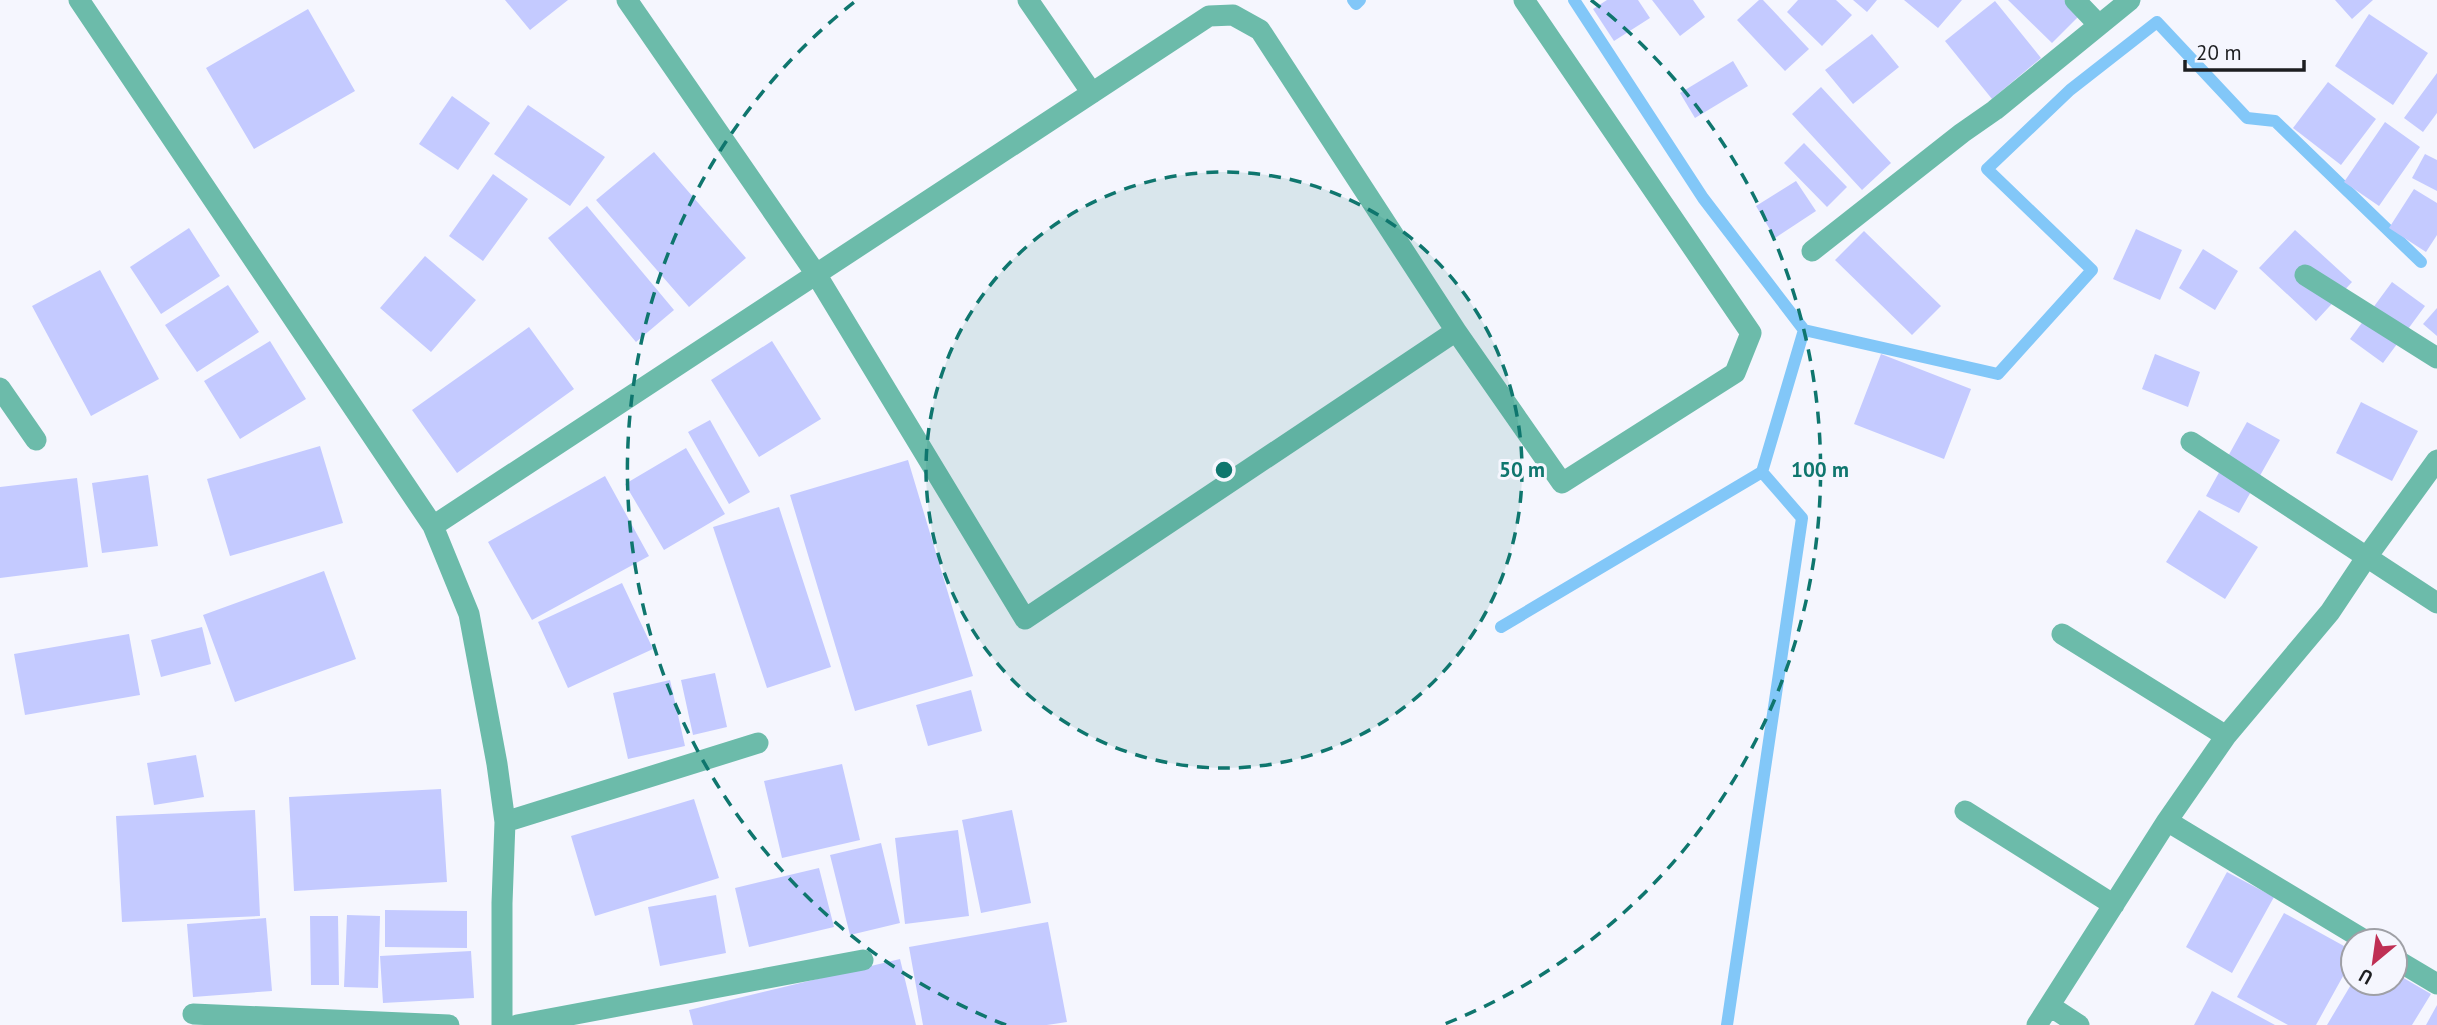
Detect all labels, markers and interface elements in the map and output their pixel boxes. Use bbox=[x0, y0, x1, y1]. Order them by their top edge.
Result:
scale bar bbox=[2185, 28, 2304, 72]
text: 20 m bbox=[2196, 39, 2242, 66]
text: 50 m bbox=[1499, 456, 1545, 483]
text: 100 m bbox=[1791, 456, 1849, 483]
centre of rings bbox=[1212, 458, 1236, 482]
north arrow bbox=[2339, 927, 2409, 997]
text: U bbox=[2355, 963, 2377, 990]

